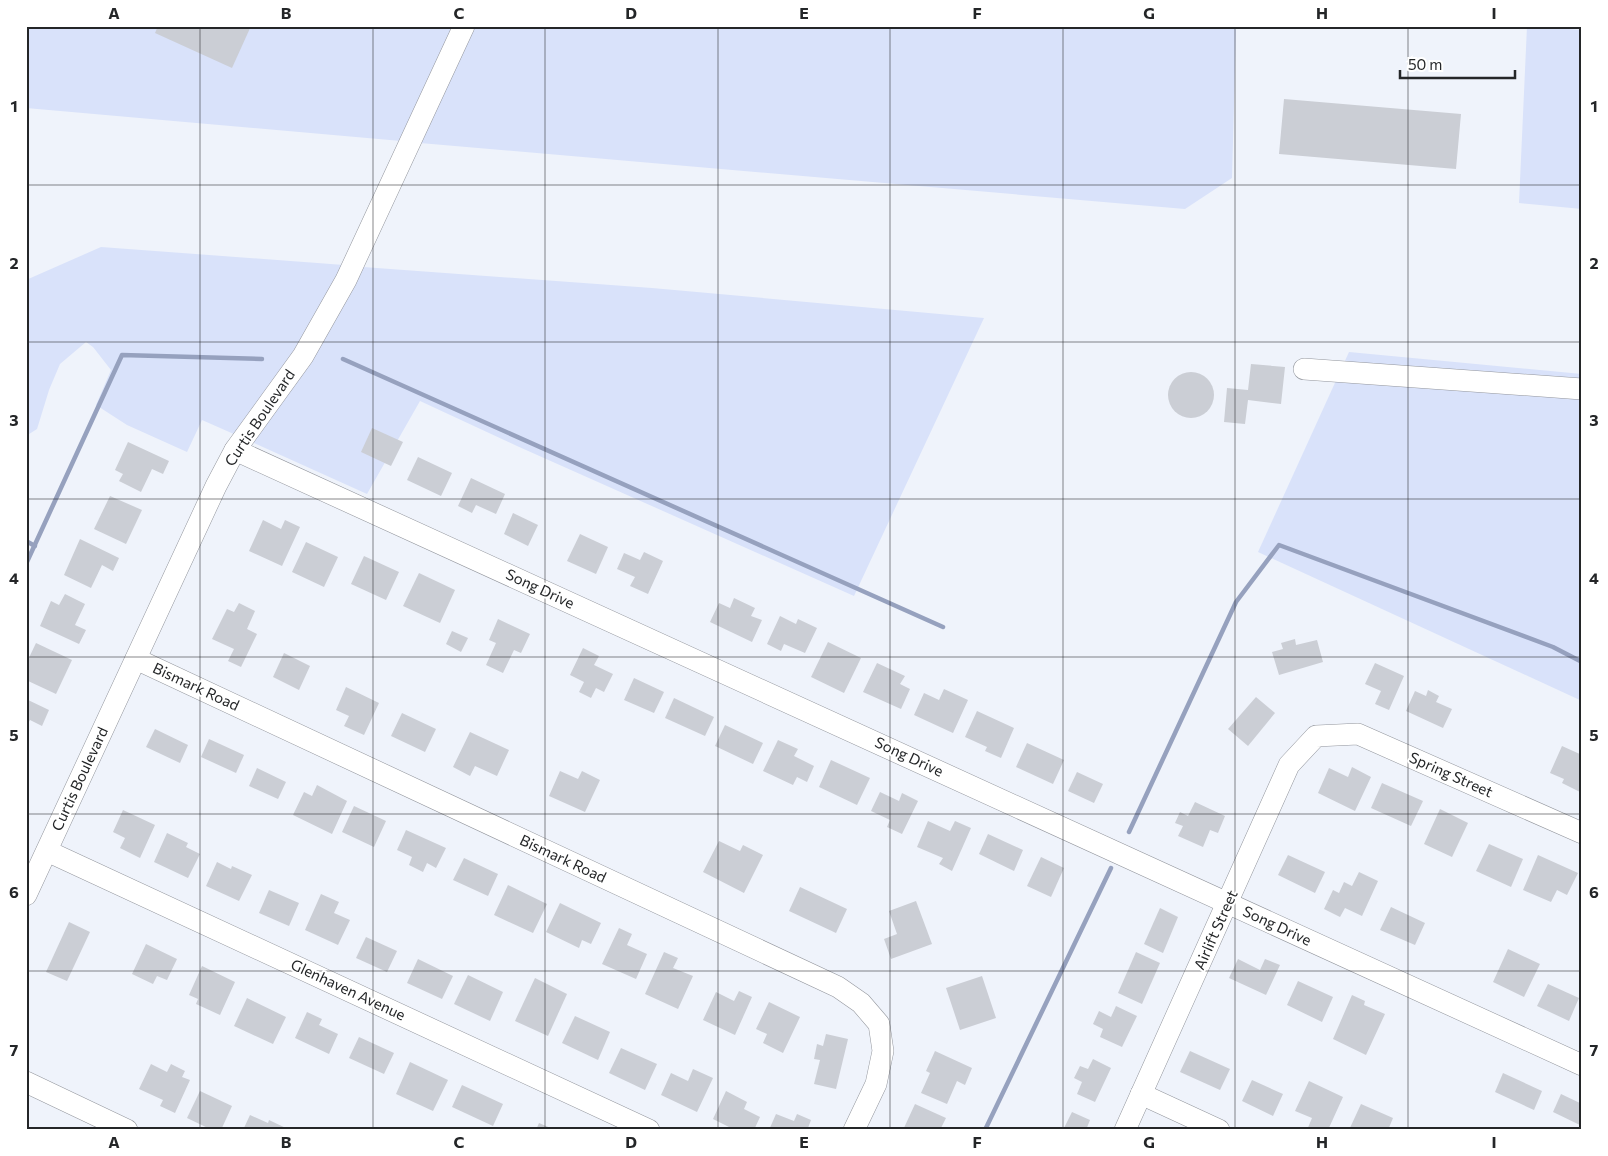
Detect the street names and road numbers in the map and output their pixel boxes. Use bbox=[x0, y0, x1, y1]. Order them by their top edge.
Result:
street label: Curtis Boulevard bbox=[220, 366, 298, 469]
street label: Song Drive bbox=[503, 564, 578, 612]
street label: Bismark Road bbox=[150, 658, 243, 714]
street label: Curtis Boulevard bbox=[47, 724, 111, 833]
street label: Song Drive bbox=[872, 732, 947, 780]
street label: Spring Street bbox=[1407, 748, 1496, 801]
street label: Bismark Road bbox=[517, 830, 610, 886]
street label: Airlift Street bbox=[1190, 887, 1241, 972]
street label: Song Drive bbox=[1240, 901, 1315, 949]
street label: Glenhaven Avenue bbox=[288, 955, 409, 1024]

